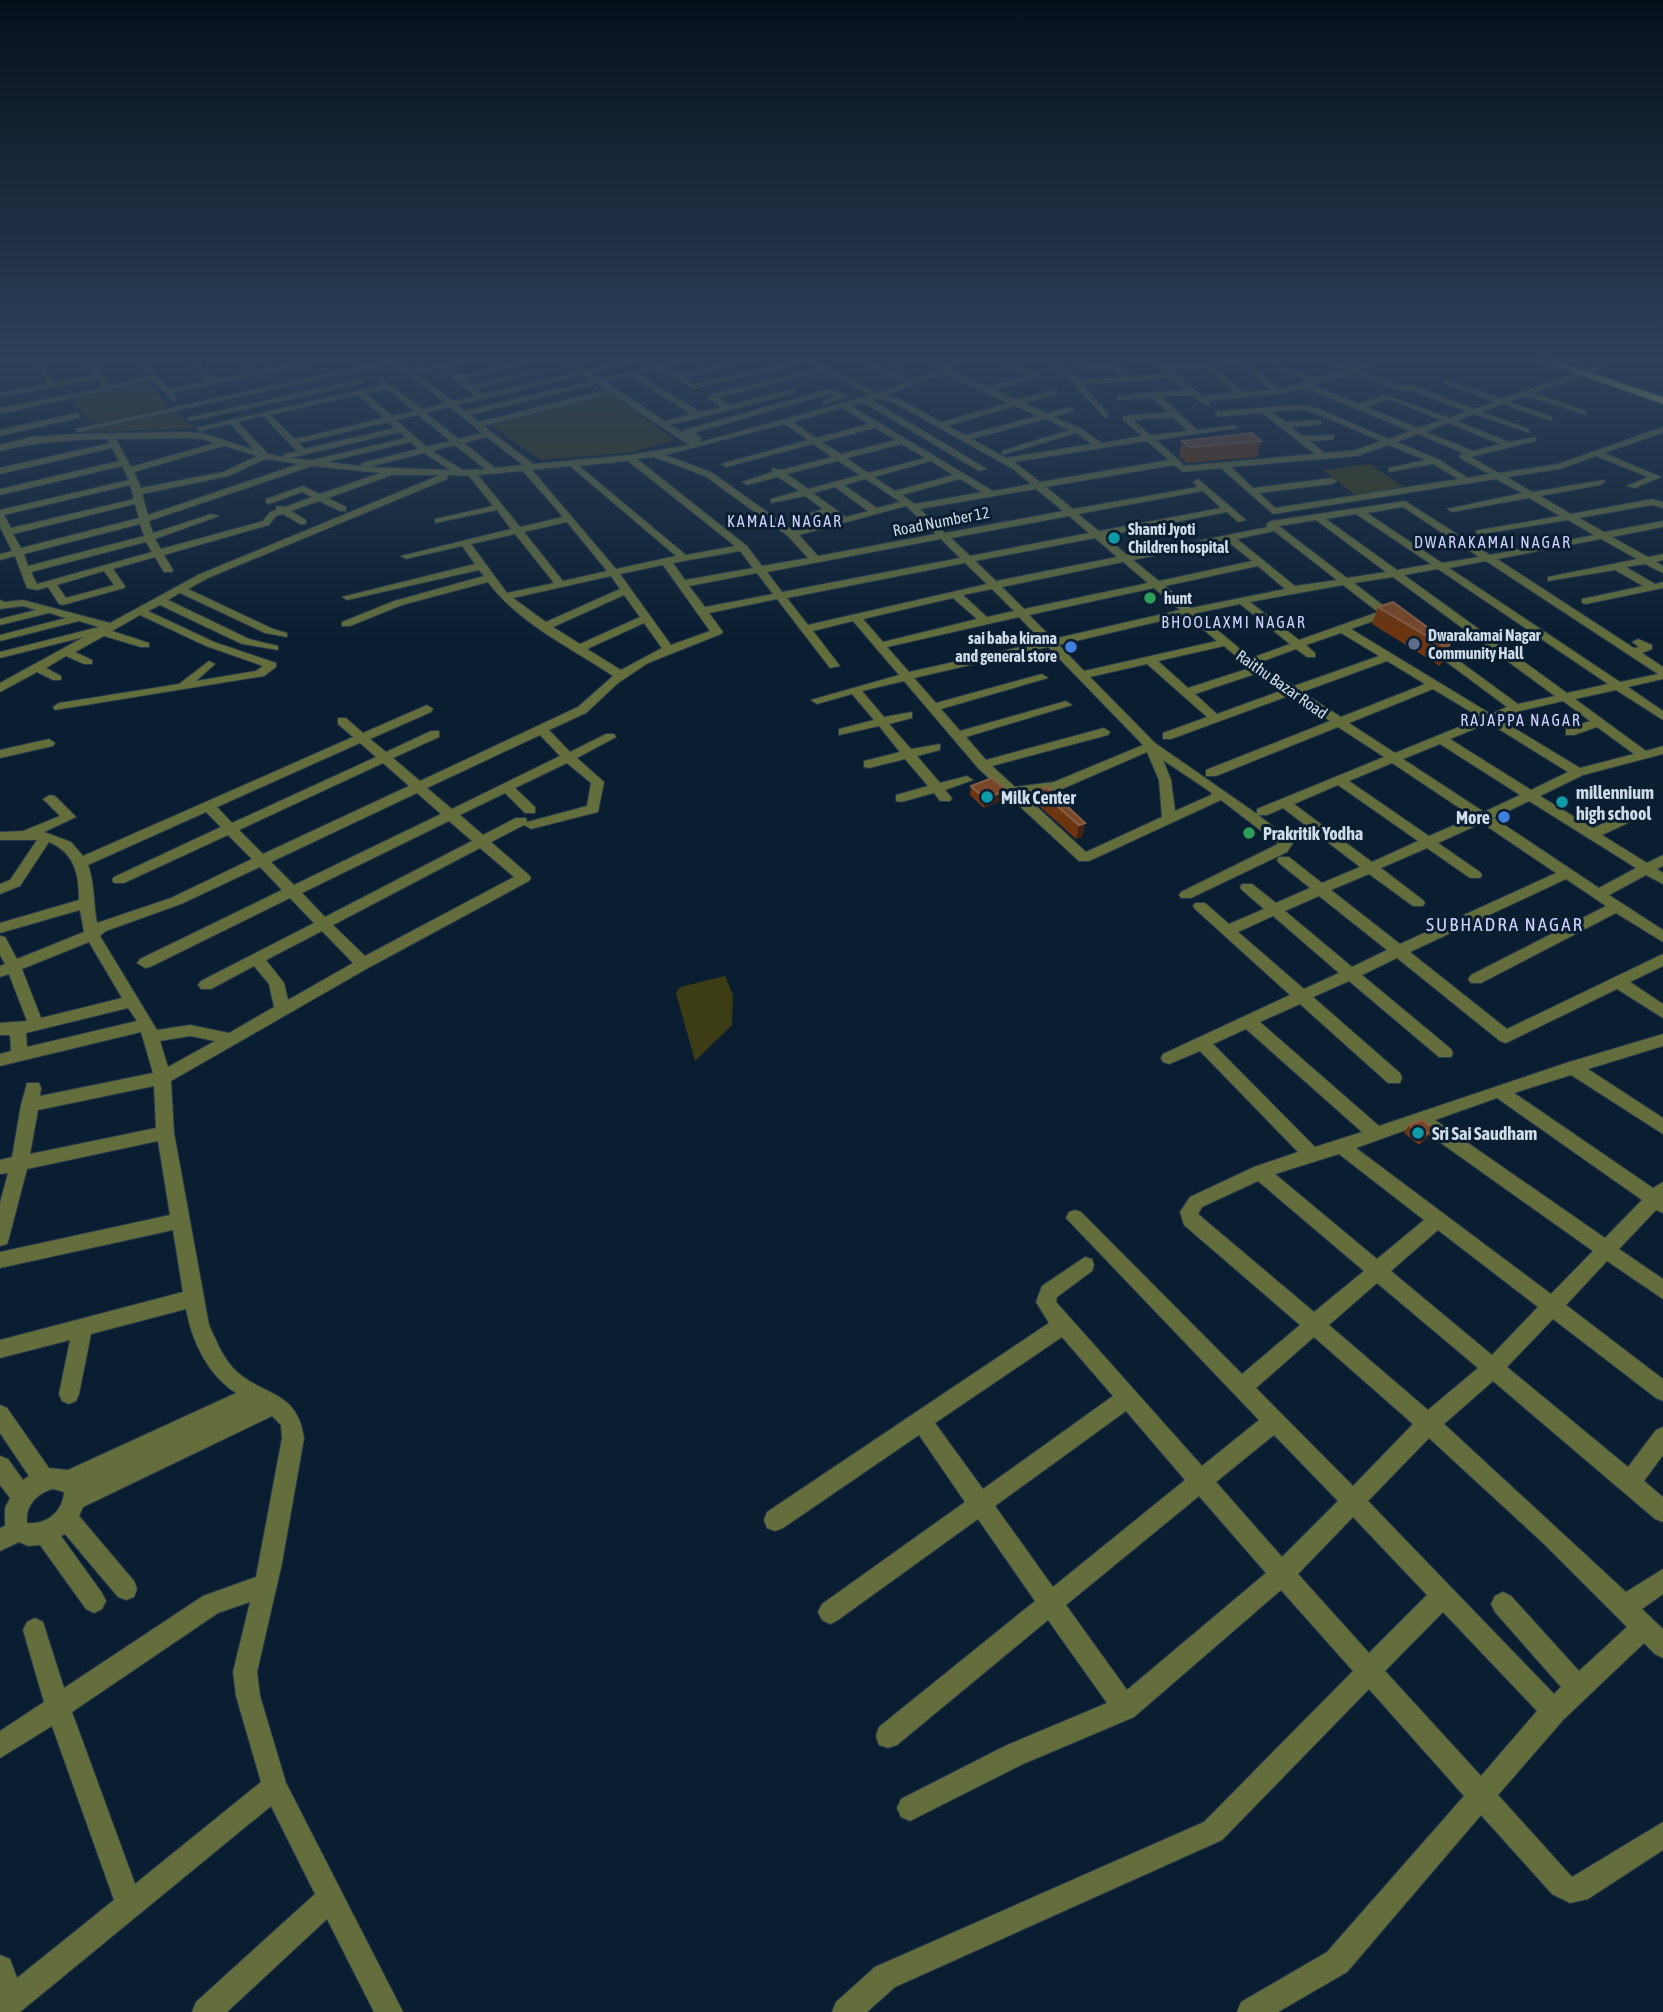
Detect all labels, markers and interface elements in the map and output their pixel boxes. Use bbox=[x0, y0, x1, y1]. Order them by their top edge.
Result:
street label: Road Number 12 bbox=[891, 503, 991, 539]
district label: KAMALA NAGAR bbox=[727, 512, 843, 530]
place label: Shanti Jyoti Children hospital bbox=[1128, 520, 1229, 556]
marker: Shanti Jyoti Children hospital bbox=[1106, 530, 1122, 546]
district label: DWARAKAMAI NAGAR bbox=[1414, 533, 1572, 551]
place label: hunt bbox=[1164, 589, 1192, 607]
marker: hunt bbox=[1142, 590, 1158, 606]
district label: BHOOLAXMI NAGAR bbox=[1161, 613, 1307, 631]
place label: Dwarakamai Nagar Community Hall bbox=[1428, 626, 1541, 662]
place label: sai baba kirana and general store bbox=[955, 629, 1057, 665]
marker: Dwarakamai Nagar Community Hall bbox=[1406, 636, 1422, 652]
marker: sai baba kirana and general store bbox=[1063, 639, 1079, 655]
street label: Raithu Bazar Road bbox=[1233, 646, 1331, 722]
district label: RAJAPPA NAGAR bbox=[1460, 711, 1582, 729]
place label: millennium high school bbox=[1576, 782, 1654, 824]
place label: Milk Center bbox=[1001, 787, 1077, 808]
marker: Milk Center bbox=[979, 789, 995, 805]
marker: millennium high school bbox=[1554, 794, 1570, 810]
place label: More bbox=[1456, 807, 1490, 828]
marker: More bbox=[1496, 809, 1512, 825]
place label: Prakritik Yodha bbox=[1263, 823, 1363, 844]
marker: Prakritik Yodha bbox=[1241, 825, 1257, 841]
district label: SUBHADRA NAGAR bbox=[1426, 913, 1584, 935]
place label: Sri Sai Saudham bbox=[1432, 1123, 1537, 1144]
marker: Sri Sai Saudham bbox=[1410, 1125, 1426, 1141]

